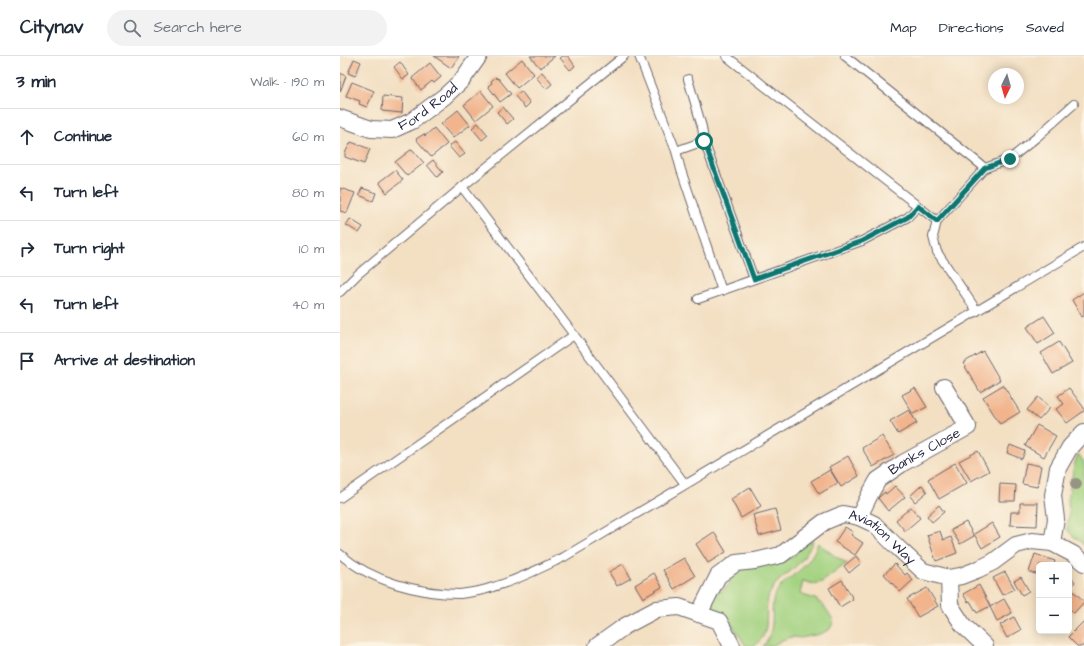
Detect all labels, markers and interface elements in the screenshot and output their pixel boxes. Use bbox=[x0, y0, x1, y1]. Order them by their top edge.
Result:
search box bbox=[107, 10, 387, 46]
text: Citynav bbox=[20, 14, 83, 41]
icon: search bbox=[121, 17, 143, 39]
text: Search here bbox=[153, 17, 242, 38]
text: Map bbox=[890, 18, 917, 38]
text: Directions bbox=[939, 18, 1004, 38]
text: Saved bbox=[1026, 18, 1064, 38]
north arrow bbox=[988, 68, 1024, 104]
text: 3 min bbox=[16, 70, 56, 94]
text: Walk · 190 m bbox=[250, 73, 324, 91]
street label: Ford Road bbox=[395, 79, 463, 136]
icon: ahead bbox=[16, 126, 38, 148]
text: Continue bbox=[54, 126, 112, 147]
text: 60 m bbox=[292, 128, 324, 146]
route start bbox=[695, 132, 713, 150]
route end bbox=[1001, 150, 1019, 168]
icon: left bbox=[16, 182, 38, 204]
text: Turn left bbox=[54, 182, 118, 203]
text: 80 m bbox=[292, 184, 324, 202]
icon: right bbox=[16, 238, 38, 260]
text: Turn right bbox=[54, 238, 125, 259]
text: 10 m bbox=[299, 240, 324, 258]
icon: left bbox=[16, 294, 38, 316]
text: Turn left bbox=[54, 294, 118, 315]
text: 40 m bbox=[292, 296, 324, 314]
icon: arrive bbox=[16, 350, 38, 372]
text: Arrive at destination bbox=[54, 350, 195, 371]
street label: Banks Close bbox=[884, 423, 964, 480]
street label: Aviation Way bbox=[847, 505, 920, 570]
map controls bbox=[1036, 562, 1072, 634]
button: + bbox=[1036, 562, 1072, 598]
button: − bbox=[1036, 598, 1072, 634]

